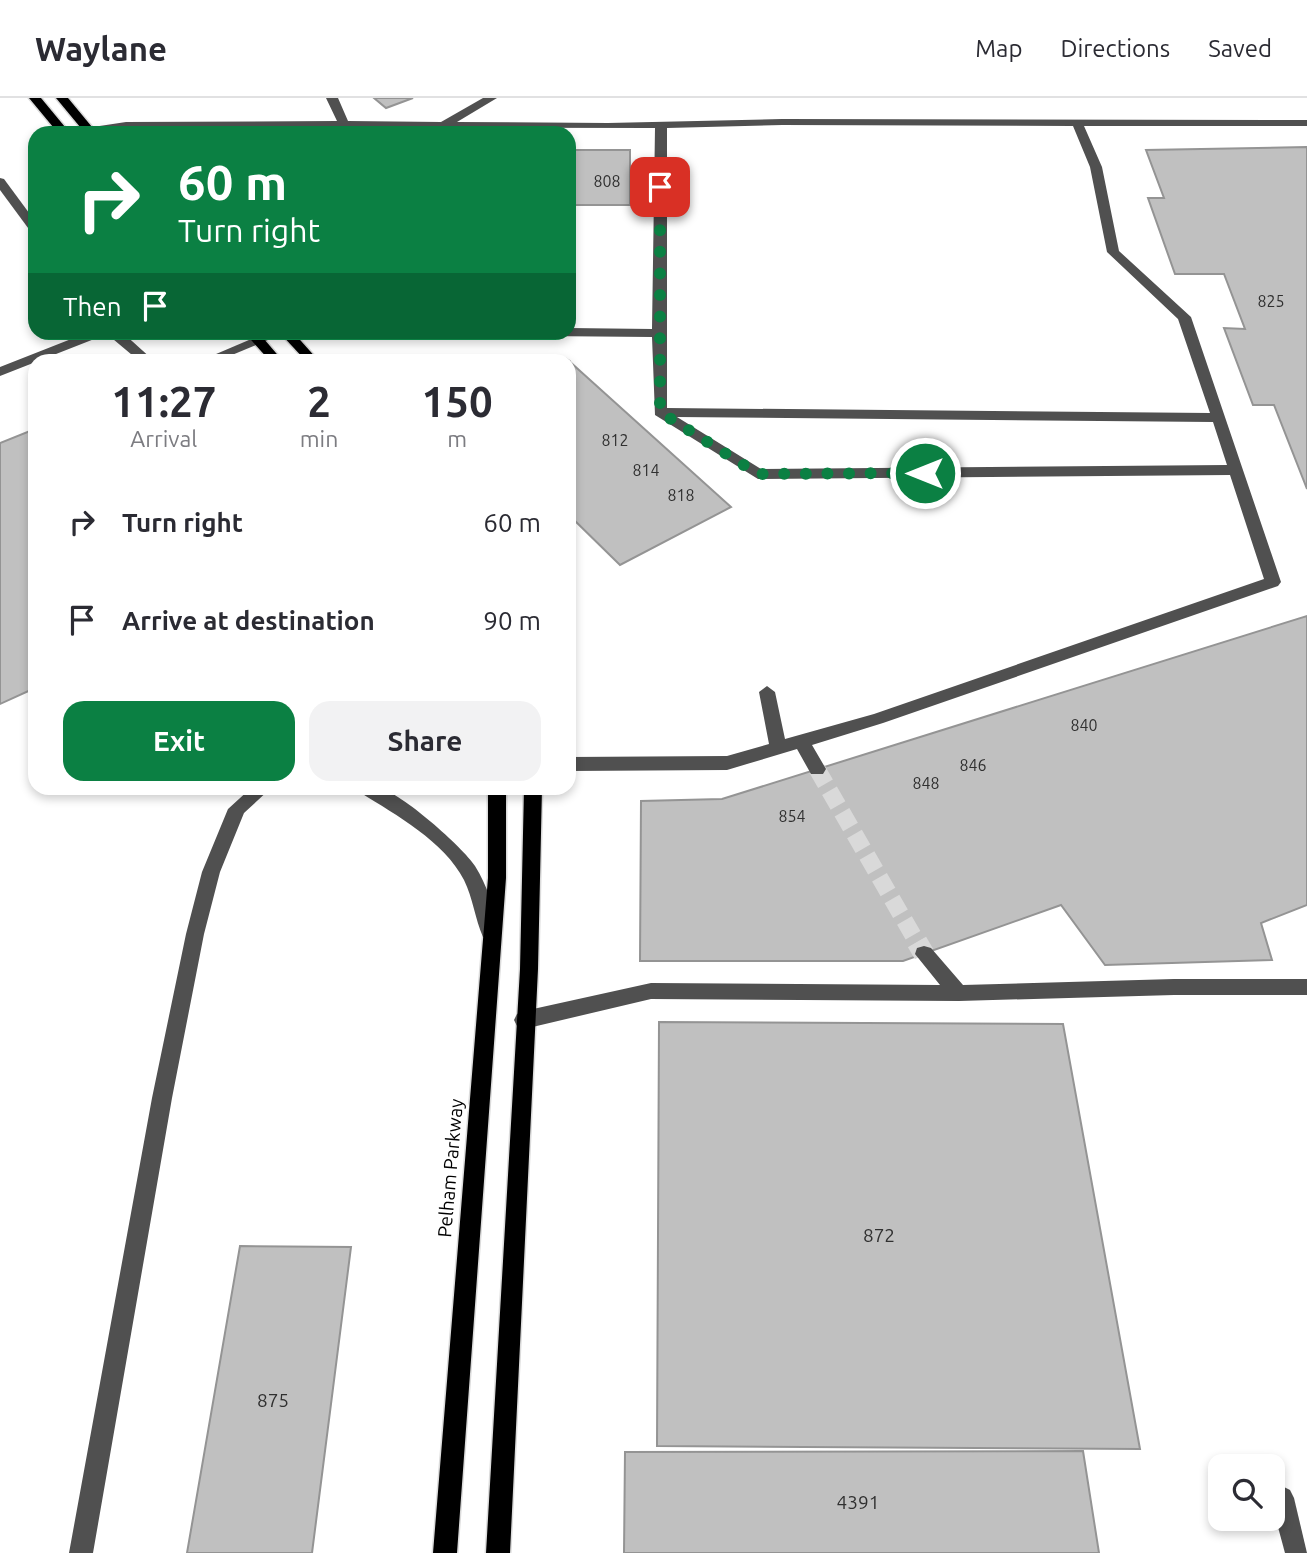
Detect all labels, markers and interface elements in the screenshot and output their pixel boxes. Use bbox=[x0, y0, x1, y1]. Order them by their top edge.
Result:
text: Waylane bbox=[35, 30, 167, 67]
text: Map bbox=[975, 35, 1022, 62]
text: Directions bbox=[1060, 35, 1170, 62]
text: Saved bbox=[1208, 35, 1272, 62]
icon: right bbox=[63, 154, 154, 245]
text: 60 m bbox=[178, 154, 287, 209]
pin bbox=[630, 157, 690, 217]
icon: arrive bbox=[641, 168, 679, 206]
house number: 808 bbox=[593, 172, 621, 190]
text: Turn right bbox=[178, 212, 320, 248]
icon: arrive bbox=[136, 287, 174, 325]
text: Then bbox=[63, 292, 122, 321]
house number: 825 bbox=[1257, 292, 1285, 310]
text: 11:27 bbox=[111, 378, 216, 425]
text: 2 bbox=[307, 378, 331, 425]
text: 150 bbox=[422, 378, 493, 425]
text: Arrival bbox=[130, 426, 197, 451]
text: min bbox=[300, 426, 338, 451]
text: m bbox=[447, 426, 467, 451]
house number: 812 bbox=[601, 431, 629, 449]
position arrow bbox=[888, 436, 962, 510]
house number: 814 bbox=[632, 461, 660, 479]
house number: 818 bbox=[667, 486, 695, 504]
icon: right bbox=[63, 503, 101, 541]
text: Turn right bbox=[122, 508, 243, 537]
text: 60 m bbox=[483, 508, 541, 537]
icon: arrive bbox=[63, 601, 101, 639]
text: Arrive at destination bbox=[122, 606, 375, 635]
text: 90 m bbox=[483, 606, 541, 635]
button: Exit bbox=[63, 701, 295, 781]
button: Share bbox=[309, 701, 541, 781]
house number: 840 bbox=[1070, 716, 1098, 734]
house number: 846 bbox=[959, 756, 987, 774]
house number: 848 bbox=[912, 774, 940, 792]
house number: 854 bbox=[778, 807, 806, 825]
street label: Pelham Parkway bbox=[433, 1098, 467, 1238]
house number: 872 bbox=[863, 1224, 895, 1246]
house number: 875 bbox=[257, 1389, 289, 1411]
map controls bbox=[1208, 1454, 1285, 1531]
button: search bbox=[1208, 1454, 1285, 1531]
house number: 4391 bbox=[837, 1491, 879, 1513]

